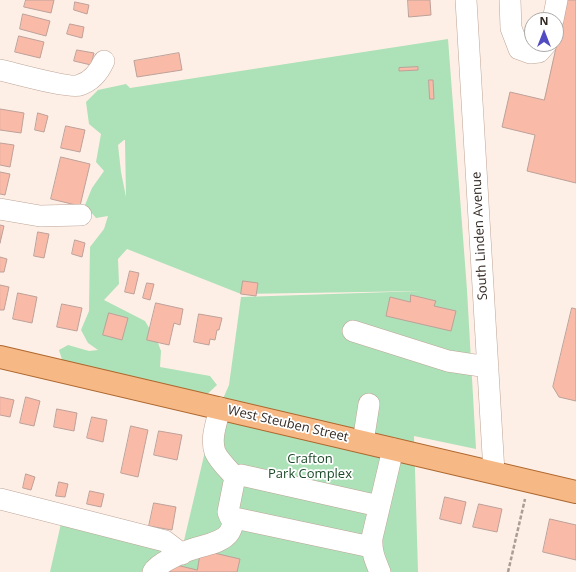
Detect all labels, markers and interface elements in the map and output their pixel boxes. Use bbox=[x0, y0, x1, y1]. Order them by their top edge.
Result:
north arrow bbox=[524, 12, 564, 52]
text: N bbox=[540, 13, 548, 28]
street label: South Linden Avenue bbox=[469, 171, 491, 301]
street label: West Steuben Street bbox=[226, 403, 350, 445]
park label: Crafton Park Complex bbox=[268, 451, 352, 482]

